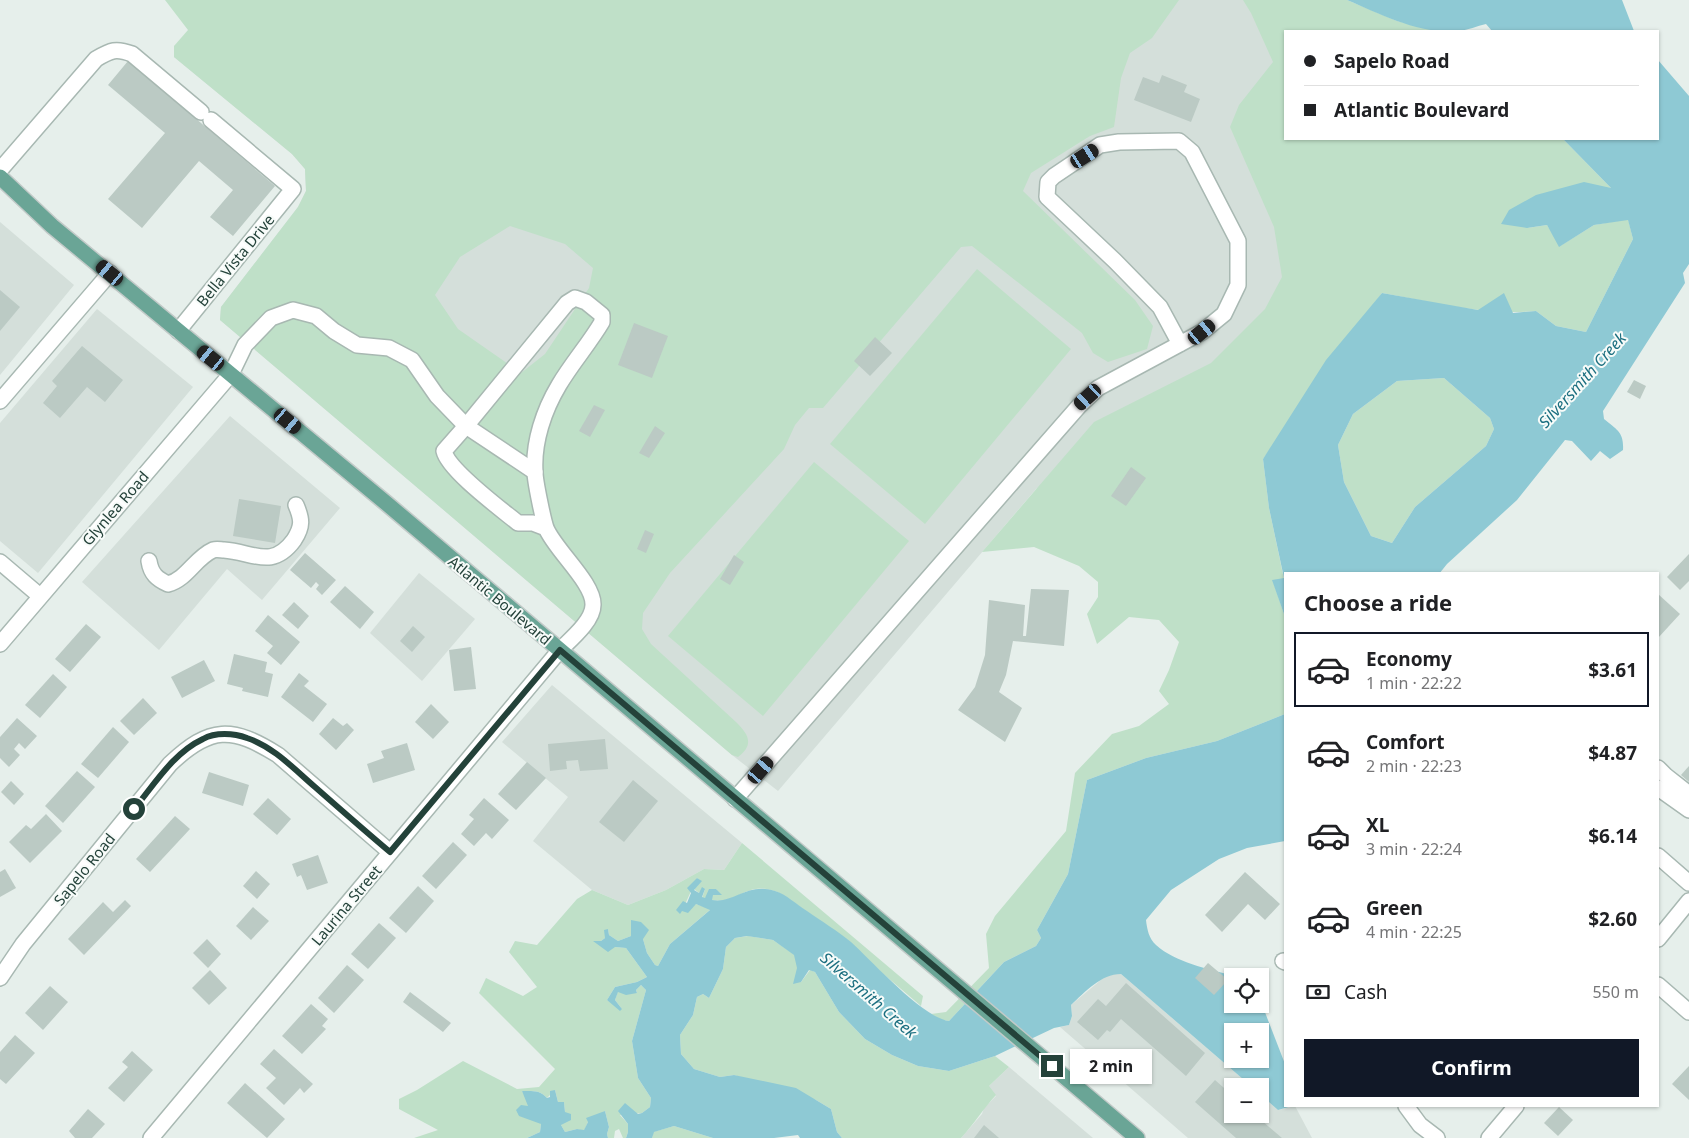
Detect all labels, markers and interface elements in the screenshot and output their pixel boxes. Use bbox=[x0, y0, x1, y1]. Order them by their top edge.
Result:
text: Sapelo Road bbox=[1334, 48, 1449, 74]
text: Atlantic Boulevard bbox=[1334, 97, 1509, 123]
car bbox=[1068, 142, 1101, 170]
street label: Bella Vista Drive bbox=[192, 210, 278, 310]
car bbox=[93, 258, 126, 288]
car bbox=[1185, 317, 1218, 347]
water label: Silversmith Creek bbox=[1533, 327, 1631, 432]
car bbox=[194, 343, 227, 373]
car bbox=[1071, 381, 1104, 413]
car bbox=[271, 406, 304, 436]
street label: Glynlea Road bbox=[77, 467, 153, 549]
street label: Atlantic Boulevard bbox=[444, 551, 556, 649]
text: Choose a ride bbox=[1304, 587, 1452, 617]
text: Economy bbox=[1366, 646, 1452, 672]
icon: car bbox=[1306, 647, 1351, 692]
text: $3.61 bbox=[1588, 657, 1637, 683]
text: 1 min · 22:22 bbox=[1366, 672, 1462, 694]
text: Comfort bbox=[1366, 729, 1445, 755]
icon: car bbox=[1306, 730, 1351, 775]
text: $4.87 bbox=[1588, 740, 1637, 766]
car bbox=[745, 754, 776, 786]
text: 2 min · 22:23 bbox=[1366, 755, 1462, 777]
route start bbox=[123, 798, 145, 820]
text: XL bbox=[1366, 812, 1389, 838]
icon: car bbox=[1306, 813, 1351, 858]
text: $6.14 bbox=[1588, 823, 1637, 849]
street label: Sapelo Road bbox=[49, 829, 119, 909]
text: 3 min · 22:24 bbox=[1366, 838, 1462, 860]
street label: Laurina Street bbox=[306, 860, 386, 949]
text: Green bbox=[1366, 895, 1423, 921]
icon: car bbox=[1306, 896, 1351, 941]
text: $2.60 bbox=[1588, 906, 1637, 932]
text: 4 min · 22:25 bbox=[1366, 921, 1462, 943]
water label: Silversmith Creek bbox=[816, 947, 923, 1044]
map controls bbox=[1224, 968, 1269, 1123]
button: locate bbox=[1224, 968, 1269, 1013]
icon: cash bbox=[1304, 978, 1332, 1006]
text: Cash bbox=[1344, 979, 1388, 1005]
text: 550 m bbox=[1592, 981, 1639, 1003]
button: + bbox=[1224, 1023, 1269, 1068]
button: Confirm bbox=[1304, 1039, 1639, 1097]
callout: 2 min bbox=[1070, 1048, 1152, 1084]
route end bbox=[1041, 1055, 1063, 1077]
text: 2 min bbox=[1089, 1055, 1133, 1077]
button: − bbox=[1224, 1078, 1269, 1123]

